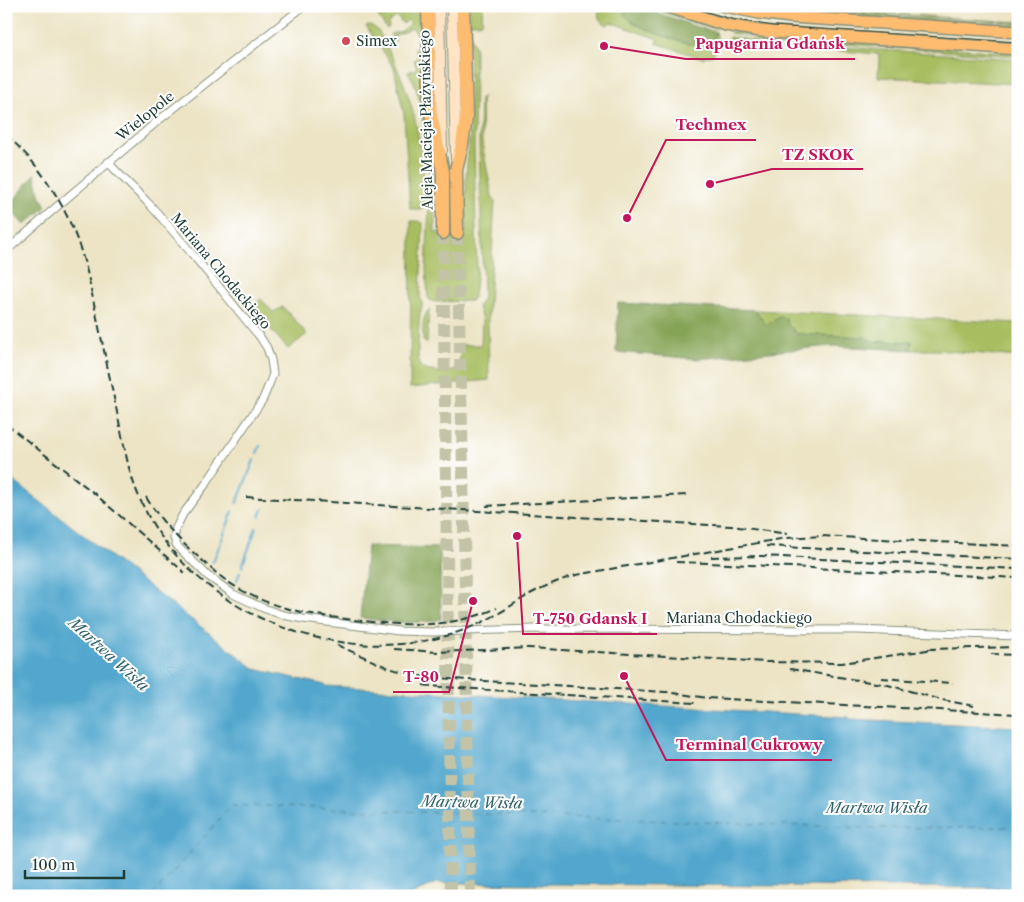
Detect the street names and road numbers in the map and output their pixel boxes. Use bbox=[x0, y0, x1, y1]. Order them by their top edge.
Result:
street label: Aleja Macieja Płażyńskiego bbox=[415, 30, 437, 211]
street label: Wielopole bbox=[112, 87, 178, 145]
street label: Mariana Chodackiego bbox=[167, 209, 275, 333]
street label: Mariana Chodackiego bbox=[666, 609, 812, 627]

